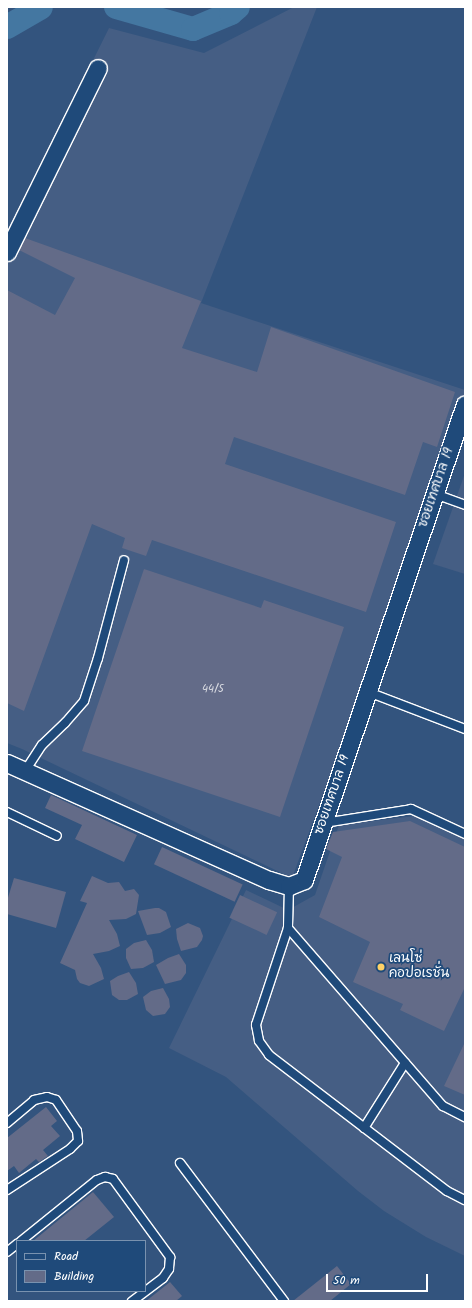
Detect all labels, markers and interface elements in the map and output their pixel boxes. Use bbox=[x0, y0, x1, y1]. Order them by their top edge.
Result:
street label: ซอยเทศบาล 19 bbox=[416, 446, 458, 530]
house number: 44/5 bbox=[202, 682, 224, 696]
street label: ซอยเทศบาล 19 bbox=[312, 753, 354, 837]
place label: เลนโซ่ คอปอเรชั่น bbox=[389, 952, 449, 983]
marker: เลนโซ่ คอปอเรชั่น bbox=[376, 962, 386, 972]
legend bbox=[16, 1240, 146, 1292]
text: Road bbox=[54, 1247, 78, 1266]
scale bar bbox=[328, 1266, 430, 1292]
text: Building bbox=[54, 1267, 94, 1286]
text: 50 m bbox=[333, 1271, 360, 1290]

